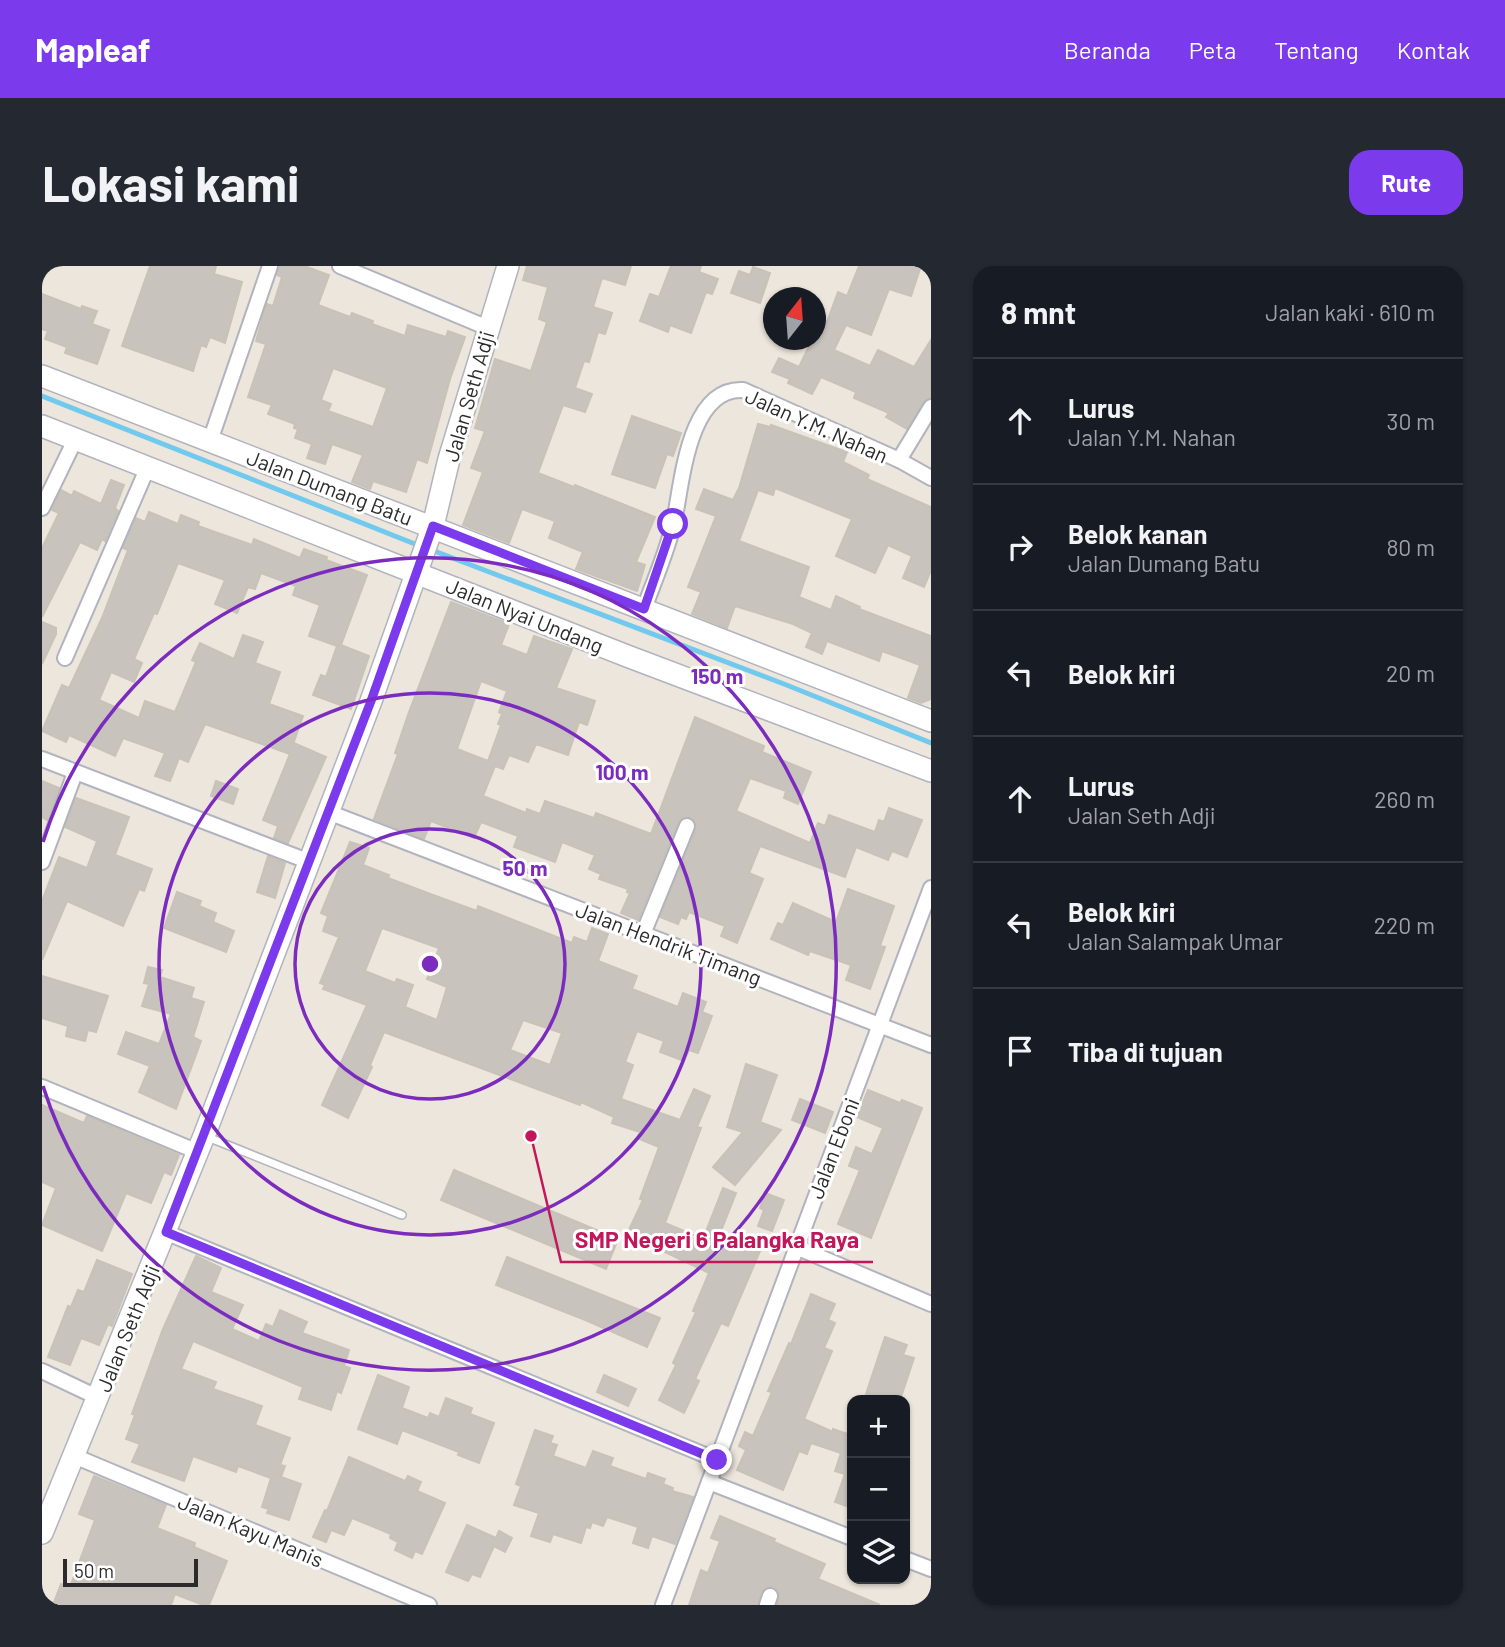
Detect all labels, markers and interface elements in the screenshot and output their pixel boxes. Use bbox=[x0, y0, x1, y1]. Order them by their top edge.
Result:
text: Mapleaf bbox=[35, 29, 151, 69]
text: Beranda bbox=[1064, 35, 1151, 64]
text: Peta bbox=[1189, 35, 1236, 64]
text: Tentang bbox=[1274, 35, 1359, 64]
text: Kontak bbox=[1397, 35, 1470, 64]
button: Rute bbox=[1349, 150, 1463, 215]
text: Lokasi kami bbox=[42, 153, 299, 212]
north arrow bbox=[763, 287, 826, 350]
text: 8 mnt bbox=[1001, 294, 1076, 330]
text: Jalan kaki · 610 m bbox=[1265, 298, 1435, 326]
street label: Jalan Seth Adji bbox=[437, 328, 499, 464]
street label: Jalan Y.M. Nahan bbox=[742, 382, 892, 468]
text: Lurus bbox=[1068, 392, 1134, 423]
icon: ahead bbox=[1001, 402, 1039, 440]
text: 30 m bbox=[1387, 407, 1435, 435]
text: Jalan Y.M. Nahan bbox=[1068, 423, 1236, 451]
street label: Jalan Dumang Batu bbox=[244, 444, 416, 530]
route start bbox=[657, 508, 688, 539]
text: Belok kanan bbox=[1068, 518, 1207, 549]
icon: right bbox=[1001, 528, 1039, 566]
text: 80 m bbox=[1386, 533, 1435, 561]
text: Jalan Dumang Batu bbox=[1068, 549, 1260, 577]
street label: Jalan Nyai Undang bbox=[443, 572, 607, 658]
icon: left bbox=[1001, 654, 1039, 692]
text: Belok kiri bbox=[1068, 658, 1175, 689]
text: 20 m bbox=[1386, 659, 1435, 687]
text: 150 m bbox=[691, 663, 743, 688]
text: 100 m bbox=[595, 759, 649, 784]
text: Lurus bbox=[1068, 770, 1134, 801]
icon: ahead bbox=[1001, 780, 1039, 818]
text: 260 m bbox=[1374, 785, 1435, 813]
text: Jalan Seth Adji bbox=[1068, 801, 1216, 829]
text: 50 m bbox=[502, 855, 548, 880]
street label: Jalan Hendrik Timang bbox=[573, 896, 765, 990]
text: Belok kiri bbox=[1068, 896, 1175, 927]
icon: left bbox=[1001, 906, 1039, 944]
text: 220 m bbox=[1374, 911, 1435, 939]
text: Jalan Salampak Umar bbox=[1068, 927, 1283, 955]
centre of rings bbox=[418, 952, 442, 976]
icon: arrive bbox=[1001, 1032, 1039, 1070]
text: Tiba di tujuan bbox=[1068, 1036, 1223, 1067]
street label: Jalan Eboni bbox=[802, 1094, 864, 1202]
callout: SMP Negeri 6 Palangka Raya bbox=[561, 1218, 873, 1262]
text: SMP Negeri 6 Palangka Raya bbox=[575, 1225, 859, 1253]
street label: Jalan Seth Adji bbox=[90, 1261, 164, 1395]
map controls bbox=[847, 1395, 910, 1584]
button: + bbox=[847, 1395, 910, 1458]
route end bbox=[701, 1444, 732, 1475]
button: − bbox=[847, 1458, 910, 1521]
street label: Jalan Kayu Manis bbox=[175, 1488, 327, 1572]
button: layers bbox=[847, 1521, 910, 1584]
scale bar bbox=[63, 1556, 198, 1588]
text: 50 m bbox=[74, 1559, 114, 1582]

